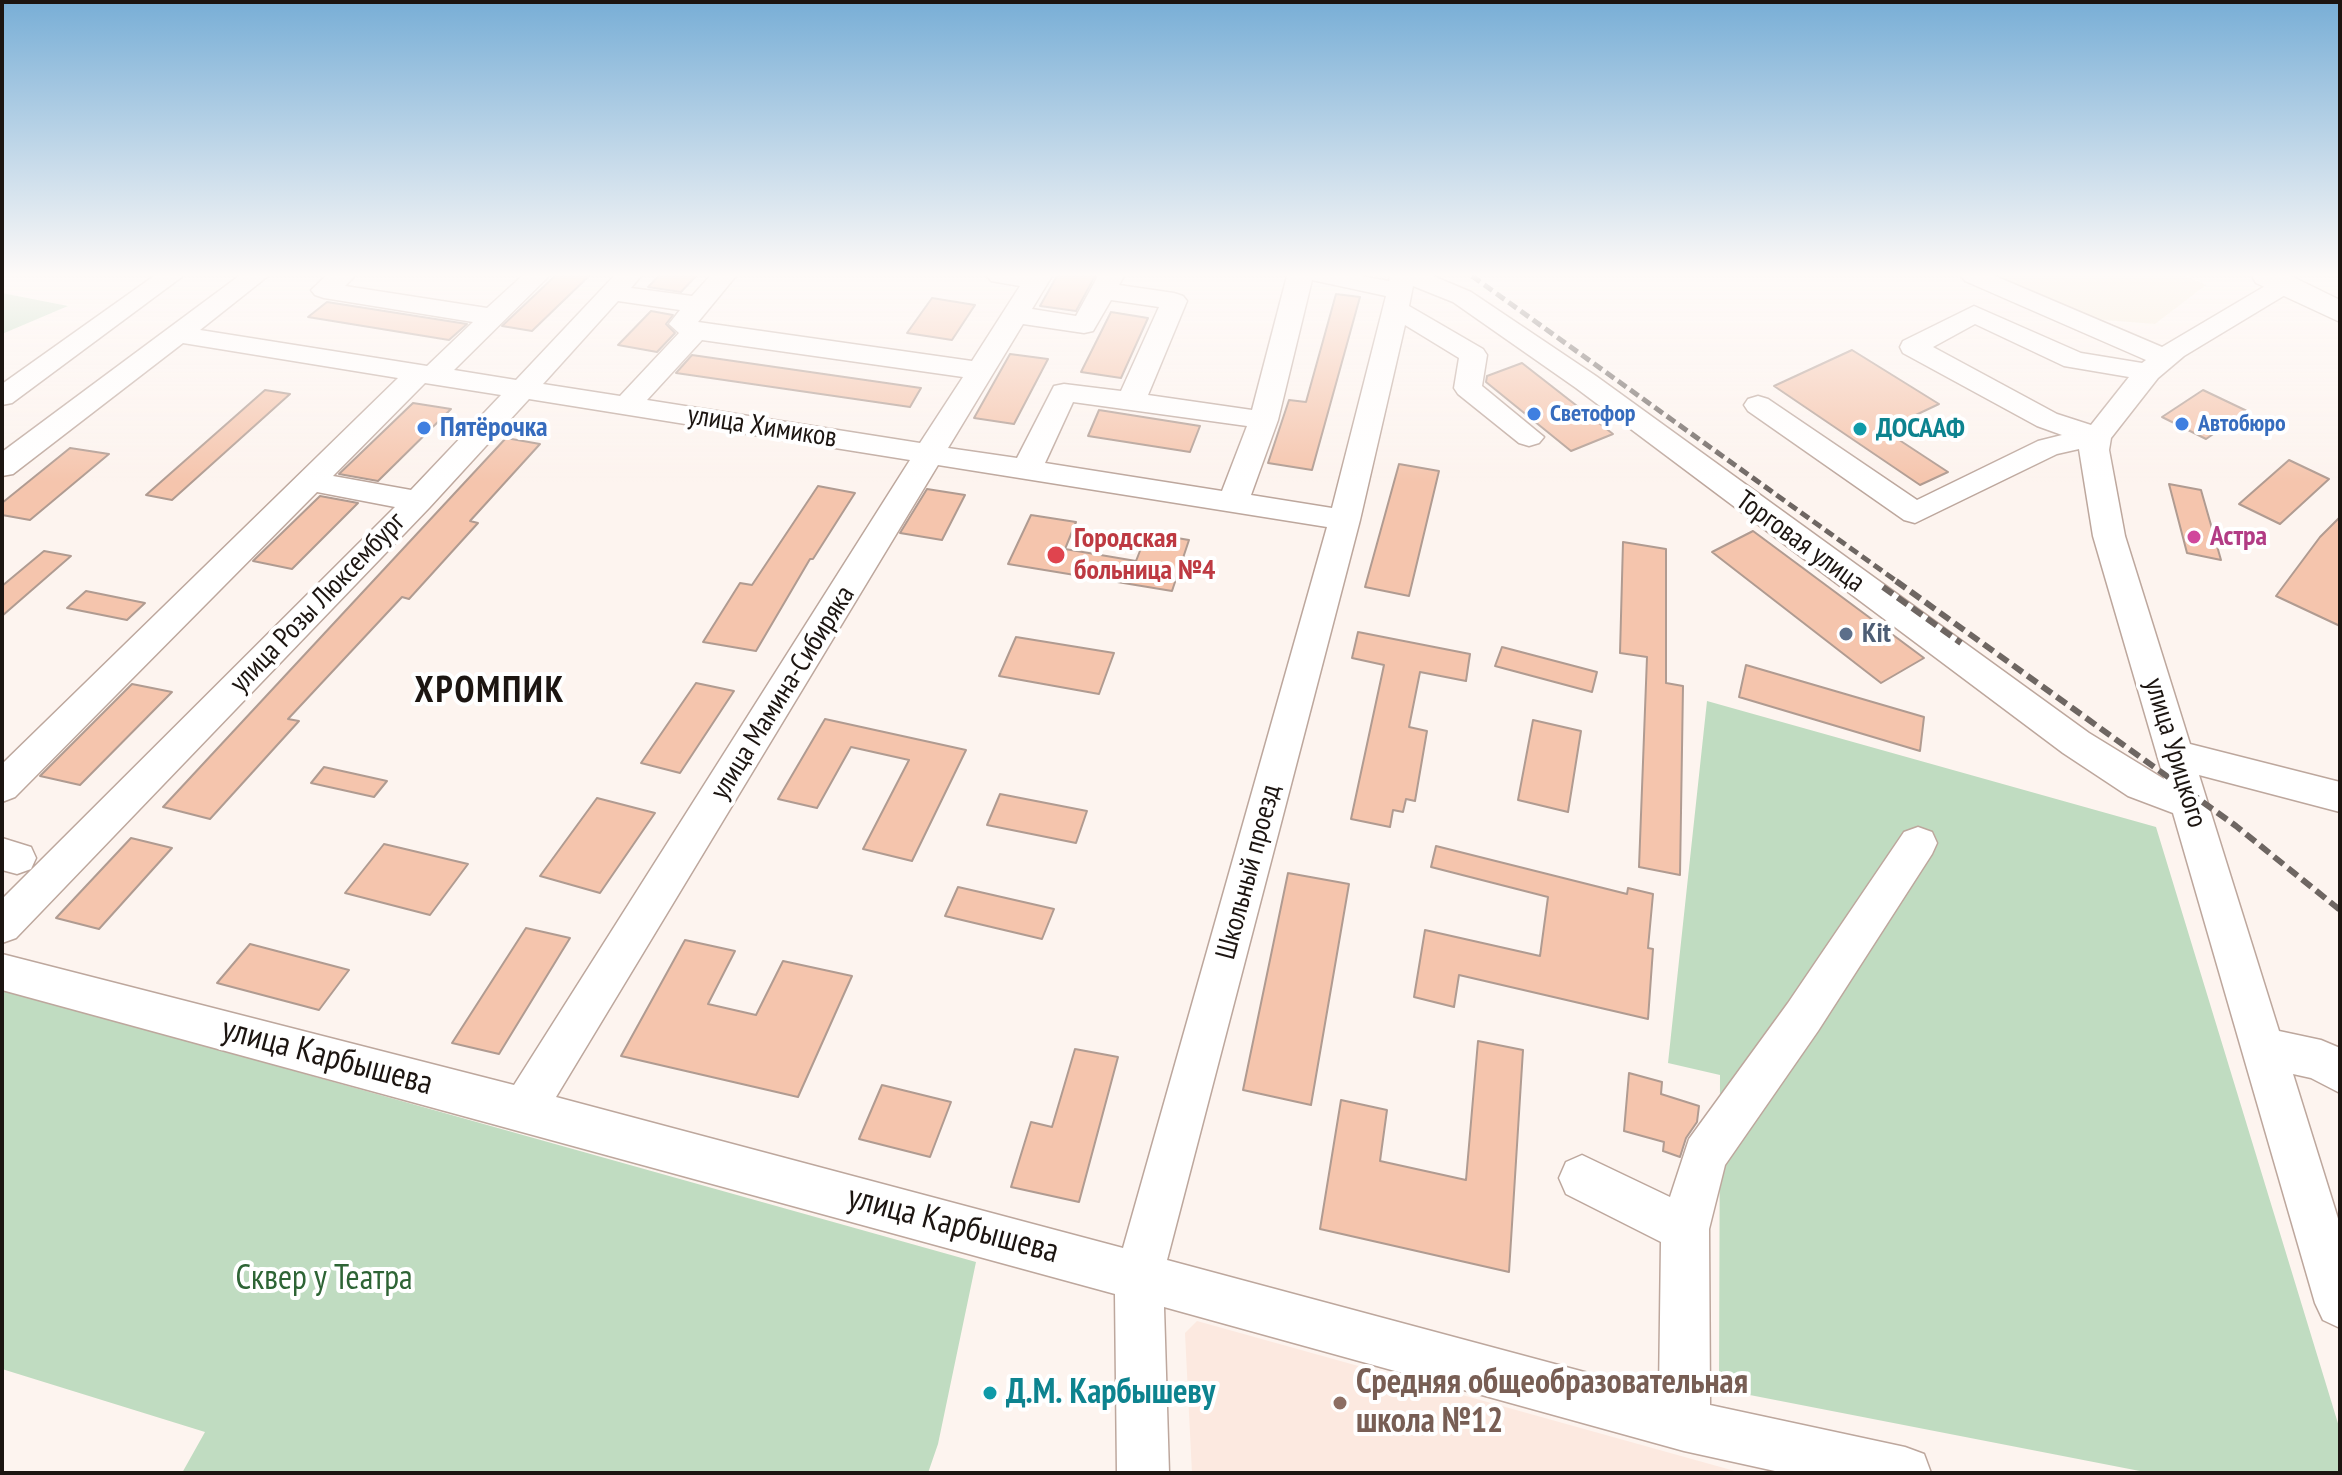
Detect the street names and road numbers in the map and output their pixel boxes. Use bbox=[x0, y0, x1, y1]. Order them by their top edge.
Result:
street label: улица Химиков bbox=[685, 399, 839, 455]
street label: Торговая улица bbox=[1729, 484, 1871, 600]
street label: улица Розы Люксембург bbox=[223, 506, 413, 700]
street label: улица Мамина-Сибиряка bbox=[704, 580, 862, 806]
street label: улица Урицкого bbox=[2136, 674, 2214, 832]
street label: Школьный проезд bbox=[1210, 781, 1288, 963]
street label: улица Карбышева bbox=[217, 1009, 437, 1105]
street label: улица Карбышева bbox=[843, 1177, 1063, 1273]

